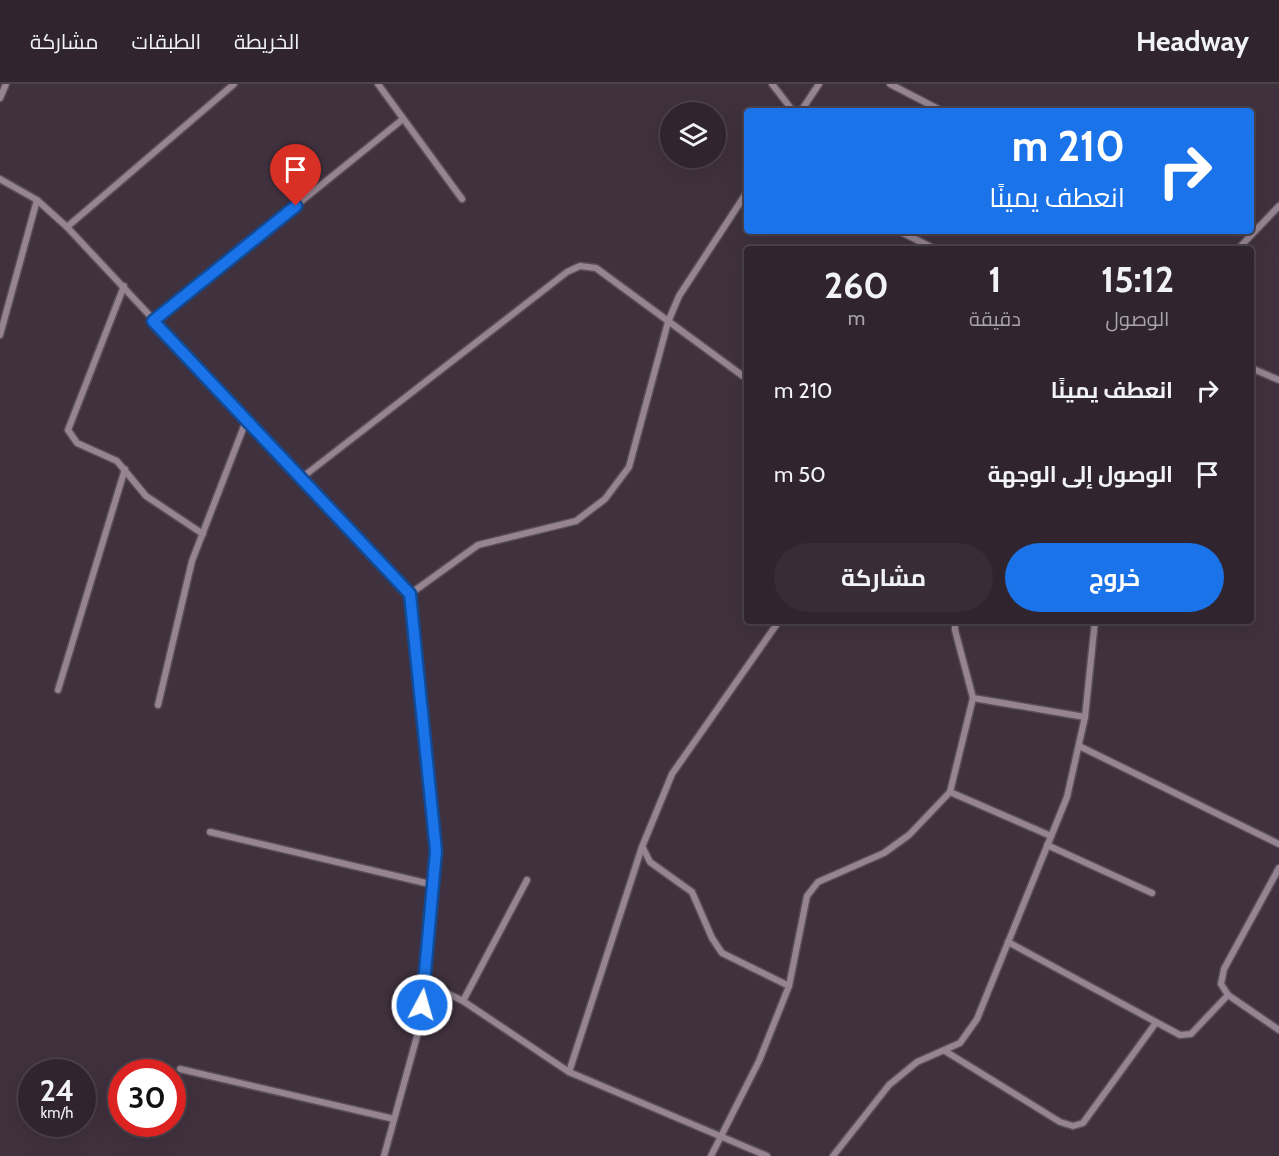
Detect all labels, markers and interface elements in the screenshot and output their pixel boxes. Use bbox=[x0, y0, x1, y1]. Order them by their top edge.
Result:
text: Headway bbox=[1136, 24, 1249, 58]
text: مشاركة bbox=[30, 29, 99, 54]
text: الطبقات bbox=[132, 29, 201, 54]
text: الخريطة bbox=[234, 29, 300, 54]
map controls bbox=[660, 102, 726, 168]
button: layers bbox=[660, 102, 726, 168]
text: 210 m bbox=[1012, 120, 1125, 172]
icon: right bbox=[1146, 132, 1224, 210]
pin bbox=[270, 144, 321, 206]
icon: arrive bbox=[279, 153, 312, 186]
text: انعطف يمينًا bbox=[989, 181, 1125, 214]
text: 1 bbox=[988, 257, 1002, 301]
text: 15:12 bbox=[1101, 257, 1174, 301]
text: 260 bbox=[824, 263, 889, 307]
text: m bbox=[848, 306, 865, 330]
text: دقيقة bbox=[969, 307, 1021, 331]
text: الوصول bbox=[1106, 307, 1169, 331]
icon: right bbox=[1191, 374, 1224, 407]
text: 210 m bbox=[774, 377, 832, 404]
text: انعطف يمينًا bbox=[1051, 377, 1173, 404]
icon: arrive bbox=[1191, 458, 1224, 491]
text: 50 m bbox=[774, 461, 826, 488]
text: الوصول إلى الوجهة bbox=[988, 461, 1173, 488]
button: مشاركة bbox=[774, 543, 993, 612]
button: خروج bbox=[1005, 543, 1224, 612]
position arrow bbox=[390, 973, 454, 1037]
speed limit sign: 30 bbox=[108, 1059, 186, 1137]
text: 24 bbox=[40, 1072, 74, 1109]
text: km/h bbox=[41, 1104, 73, 1122]

